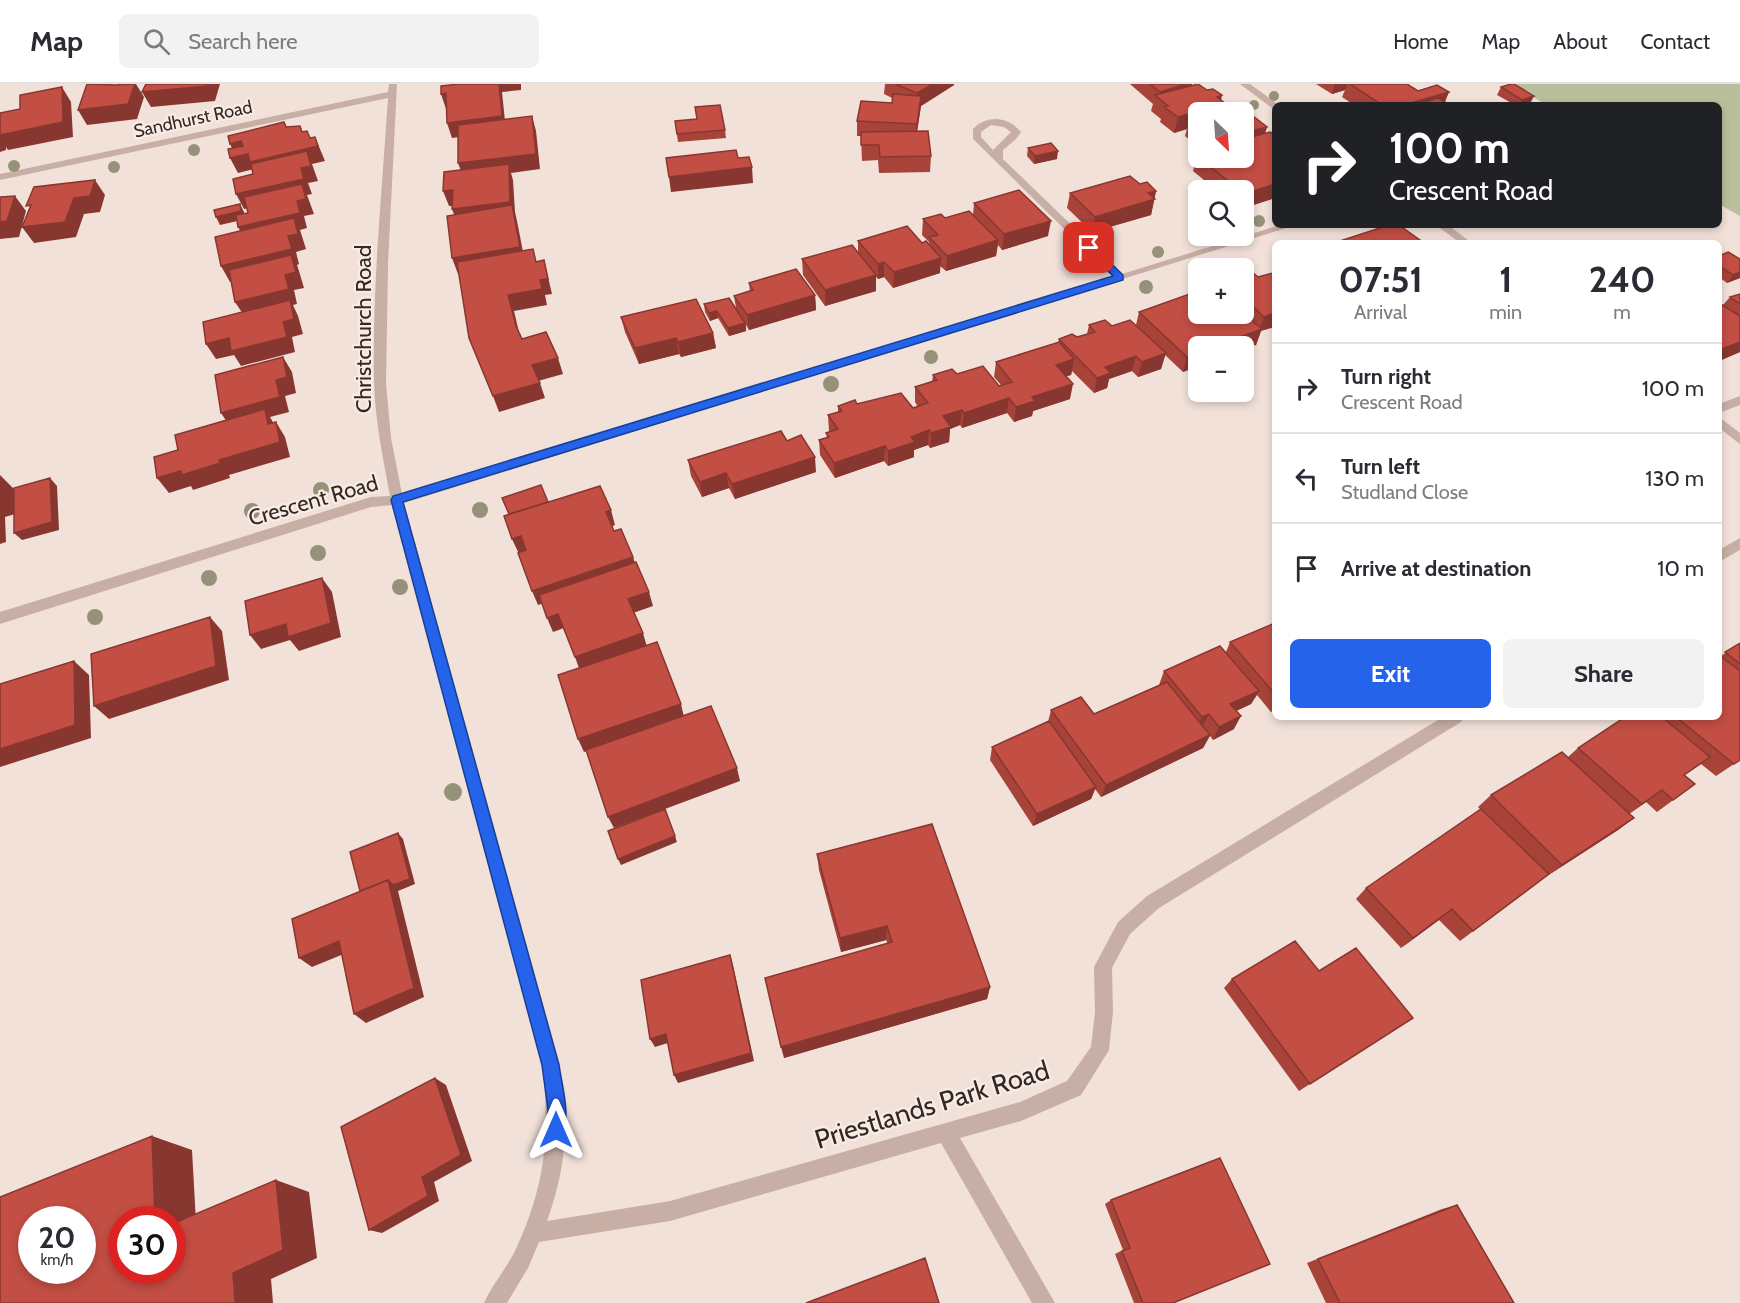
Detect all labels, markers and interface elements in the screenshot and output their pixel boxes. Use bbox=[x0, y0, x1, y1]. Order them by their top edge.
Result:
search box bbox=[119, 14, 539, 68]
text: Map bbox=[30, 24, 83, 58]
icon: search bbox=[140, 25, 173, 58]
text: Search here bbox=[188, 28, 297, 55]
text: Home bbox=[1393, 29, 1449, 54]
text: Map bbox=[1482, 29, 1520, 54]
text: About bbox=[1553, 29, 1607, 54]
text: Contact bbox=[1640, 29, 1710, 54]
street label: Sandhurst Road bbox=[132, 96, 254, 142]
north arrow bbox=[1188, 102, 1254, 168]
map controls bbox=[1188, 102, 1254, 402]
text: 100 m bbox=[1389, 122, 1510, 174]
icon: right bbox=[1290, 126, 1368, 204]
text: Crescent Road bbox=[1389, 174, 1553, 207]
button: search bbox=[1188, 180, 1254, 246]
pin bbox=[1063, 222, 1114, 273]
icon: arrive bbox=[1072, 231, 1105, 264]
street label: Christchurch Road bbox=[350, 245, 377, 413]
text: 07:51 bbox=[1338, 257, 1423, 301]
text: 1 bbox=[1499, 257, 1512, 301]
text: 240 bbox=[1589, 257, 1656, 301]
button: + bbox=[1188, 258, 1254, 324]
text: Arrival bbox=[1354, 300, 1407, 324]
text: min bbox=[1489, 300, 1522, 324]
text: m bbox=[1613, 300, 1631, 324]
button: − bbox=[1188, 336, 1254, 402]
text: Turn right bbox=[1341, 363, 1431, 390]
icon: right bbox=[1290, 372, 1323, 405]
text: 100 m bbox=[1642, 375, 1704, 402]
text: Crescent Road bbox=[1341, 390, 1463, 414]
text: Turn left bbox=[1341, 453, 1420, 480]
icon: left bbox=[1290, 462, 1323, 495]
text: 130 m bbox=[1645, 465, 1704, 492]
street label: Crescent Road bbox=[245, 469, 381, 532]
text: Studland Close bbox=[1341, 480, 1468, 504]
icon: arrive bbox=[1290, 552, 1323, 585]
text: Arrive at destination bbox=[1341, 555, 1531, 582]
text: 10 m bbox=[1657, 555, 1704, 582]
button: Exit bbox=[1290, 639, 1491, 708]
button: Share bbox=[1503, 639, 1704, 708]
street label: Priestlands Park Road bbox=[811, 1053, 1053, 1156]
position arrow bbox=[524, 1098, 588, 1162]
speed limit sign: 30 bbox=[108, 1206, 186, 1284]
text: 20 bbox=[38, 1219, 76, 1256]
text: km/h bbox=[41, 1251, 73, 1269]

